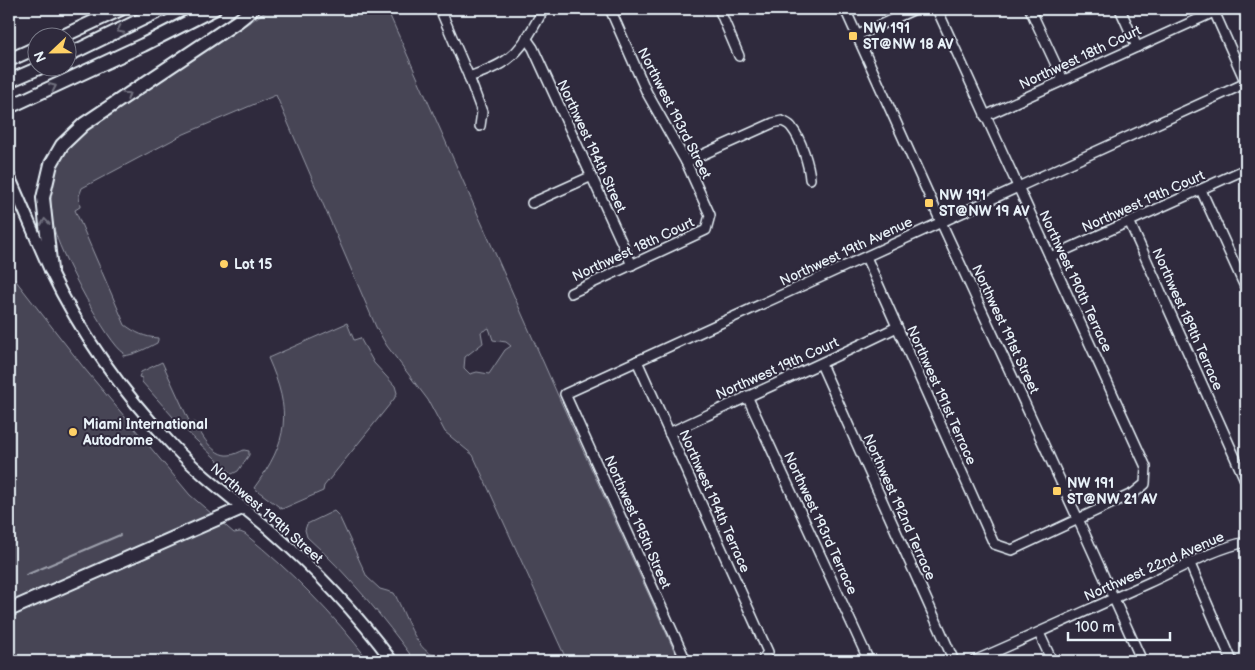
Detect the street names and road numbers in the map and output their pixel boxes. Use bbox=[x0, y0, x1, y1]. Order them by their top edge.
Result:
street label: Northwest 18th Court bbox=[1016, 21, 1145, 93]
street label: Northwest 193rd Street bbox=[634, 45, 715, 182]
street label: Northwest 194th Street bbox=[553, 77, 630, 216]
street label: Northwest 19th Court bbox=[1079, 166, 1208, 236]
street label: Northwest 190th Terrace bbox=[1035, 208, 1116, 355]
street label: Northwest 18th Court bbox=[569, 213, 698, 285]
street label: Northwest 19th Avenue bbox=[777, 213, 915, 290]
street label: Northwest 189th Terrace bbox=[1148, 245, 1227, 393]
street label: Northwest 191st Street bbox=[968, 262, 1043, 397]
street label: Northwest 191st Terrace bbox=[903, 323, 980, 467]
street label: Northwest 19th Court bbox=[713, 333, 842, 403]
street label: Northwest 194th Terrace bbox=[675, 427, 754, 575]
street label: Northwest 192nd Terrace bbox=[860, 432, 939, 583]
street label: Northwest 193rd Terrace bbox=[780, 449, 861, 597]
street label: Northwest 195th Street bbox=[601, 453, 675, 592]
street label: Northwest 199th Street bbox=[207, 460, 327, 567]
street label: Northwest 22nd Avenue bbox=[1082, 528, 1227, 605]

